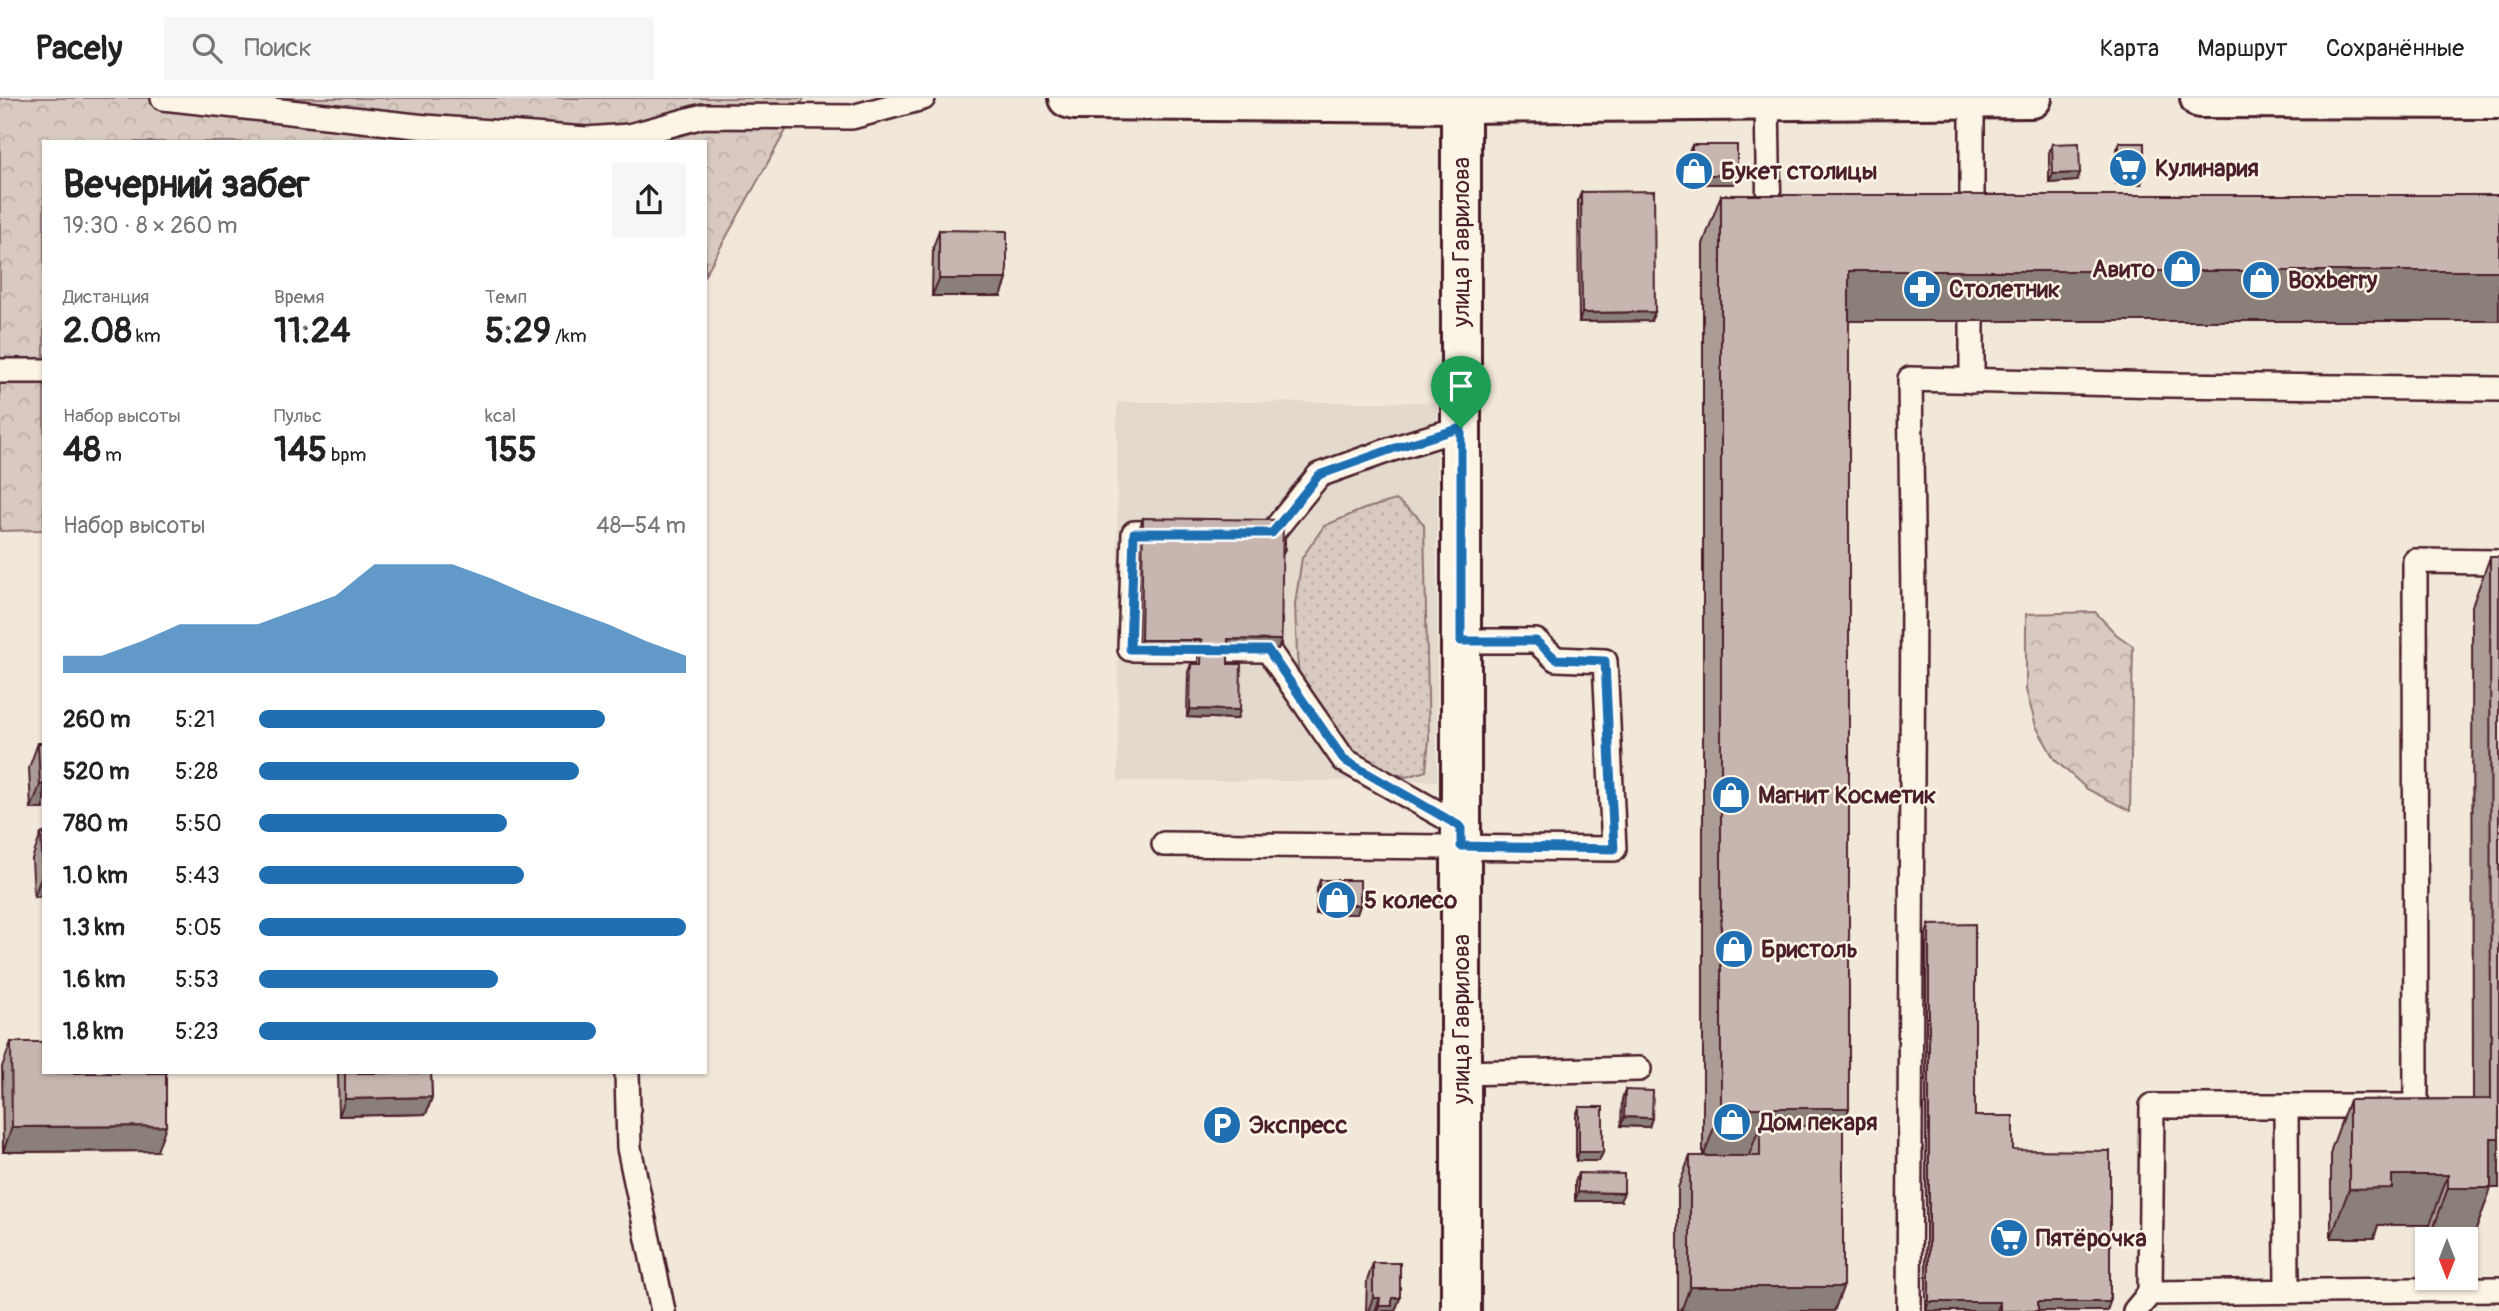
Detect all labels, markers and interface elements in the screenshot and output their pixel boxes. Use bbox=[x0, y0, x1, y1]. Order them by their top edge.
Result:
search box bbox=[164, 17, 654, 80]
text: Pacely bbox=[35, 28, 122, 69]
icon: search bbox=[188, 29, 226, 67]
text: Поиск bbox=[244, 32, 312, 64]
text: Карта bbox=[2100, 34, 2159, 63]
text: Маршрут bbox=[2197, 34, 2288, 63]
text: Сохранённые bbox=[2326, 34, 2464, 63]
supermarket icon: Кулинария bbox=[2107, 147, 2149, 189]
shop icon: Букет столицы bbox=[1673, 150, 1715, 192]
place label: Кулинария bbox=[2155, 154, 2259, 183]
street label: улица Гаврилова bbox=[1447, 157, 1476, 328]
place label: Букет столицы bbox=[1721, 157, 1878, 186]
text: Вечерний забег bbox=[63, 161, 310, 209]
button: share bbox=[612, 163, 686, 237]
text: 19:30 · 8 × 260 m bbox=[63, 211, 238, 240]
shop icon: Авито bbox=[2161, 248, 2203, 290]
place label: Авито bbox=[2092, 255, 2155, 284]
shop icon: Boxberry bbox=[2240, 259, 2282, 301]
place label: Boxberry bbox=[2288, 266, 2378, 295]
pharmacy icon: Столетник bbox=[1901, 268, 1943, 310]
place label: Столетник bbox=[1949, 275, 2060, 304]
text: Дистанция bbox=[63, 285, 149, 309]
text: Время bbox=[274, 285, 325, 309]
text: Темп bbox=[485, 285, 527, 309]
text: 2.08 bbox=[63, 309, 132, 353]
text: 11:24 bbox=[274, 309, 351, 353]
text: 5:29 bbox=[485, 309, 551, 353]
text: km bbox=[132, 324, 161, 348]
text: /km bbox=[551, 324, 587, 348]
pin bbox=[1431, 356, 1491, 428]
icon: arrive bbox=[1442, 367, 1480, 405]
text: Набор высоты bbox=[63, 404, 181, 428]
text: Пульс bbox=[274, 404, 322, 428]
text: kcal bbox=[485, 404, 516, 428]
text: 48 bbox=[63, 428, 101, 472]
text: 145 bbox=[274, 428, 327, 472]
text: 155 bbox=[485, 428, 537, 472]
text: m bbox=[101, 443, 122, 467]
text: bpm bbox=[327, 443, 366, 467]
text: Набор высоты bbox=[63, 511, 205, 540]
text: 48–54 m bbox=[596, 511, 686, 540]
text: 260 m bbox=[63, 705, 130, 734]
text: 5:21 bbox=[175, 705, 215, 734]
text: 520 m bbox=[63, 757, 129, 786]
text: 5:28 bbox=[175, 757, 218, 786]
shop icon: Магнит Косметик bbox=[1710, 774, 1752, 816]
place label: Магнит Косметик bbox=[1758, 781, 1936, 810]
text: 780 m bbox=[63, 809, 128, 838]
text: 5:50 bbox=[175, 809, 222, 838]
text: 1.0 km bbox=[63, 861, 128, 890]
text: 5:43 bbox=[175, 861, 220, 890]
shop icon: 5 колесо bbox=[1316, 879, 1358, 921]
place label: 5 колесо bbox=[1364, 886, 1457, 915]
text: 1.3 km bbox=[63, 913, 125, 942]
text: 5:05 bbox=[175, 913, 222, 942]
shop icon: Бристоль bbox=[1713, 928, 1755, 970]
street label: улица Гаврилова bbox=[1447, 934, 1476, 1105]
place label: Бристоль bbox=[1761, 935, 1858, 964]
text: 1.6 km bbox=[63, 965, 125, 994]
text: 5:53 bbox=[175, 965, 219, 994]
text: 1.8 km bbox=[63, 1017, 124, 1046]
text: 5:23 bbox=[175, 1017, 219, 1046]
shop icon: Дом пекаря bbox=[1711, 1101, 1753, 1143]
parking icon: Экспресс bbox=[1201, 1104, 1243, 1146]
place label: Дом пекаря bbox=[1757, 1108, 1878, 1137]
place label: Экспресс bbox=[1249, 1111, 1348, 1140]
supermarket icon: Пятёрочка bbox=[1988, 1217, 2030, 1259]
place label: Пятёрочка bbox=[2036, 1224, 2147, 1253]
north arrow bbox=[2415, 1227, 2478, 1290]
map controls bbox=[2415, 1227, 2478, 1290]

